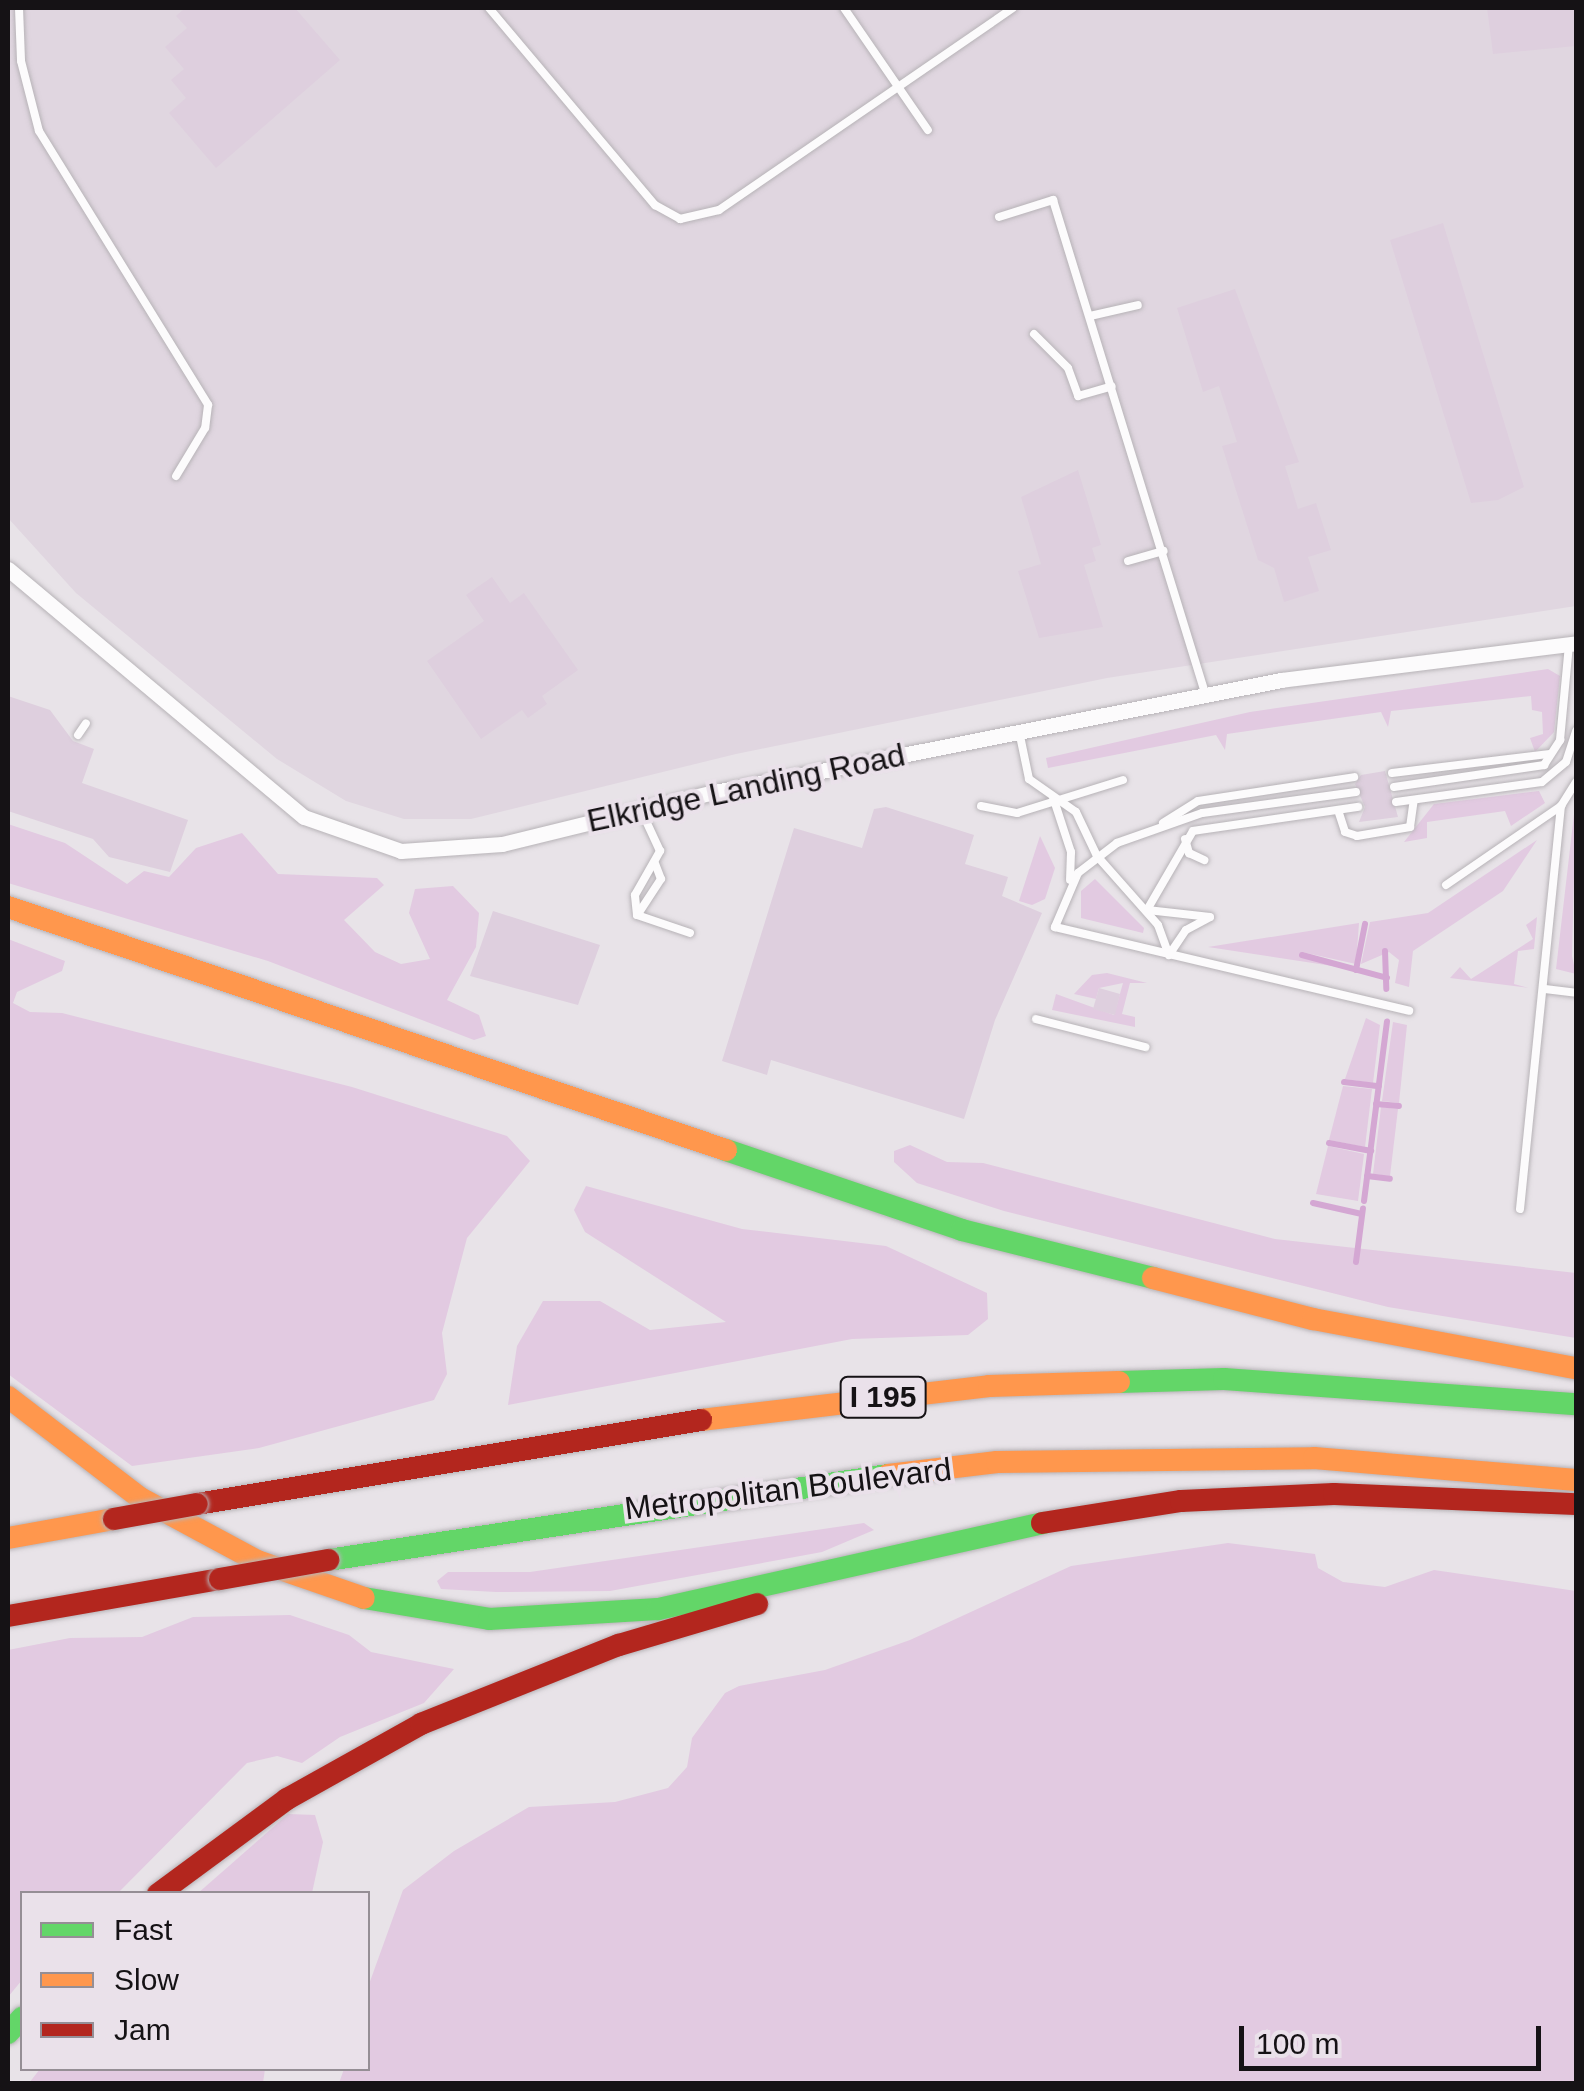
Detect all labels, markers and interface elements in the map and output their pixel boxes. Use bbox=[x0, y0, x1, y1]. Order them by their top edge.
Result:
street label: Elkridge Landing Road bbox=[584, 736, 908, 840]
road number: I 195 bbox=[838, 1372, 928, 1422]
street label: Metropolitan Boulevard bbox=[622, 1450, 954, 1528]
legend bbox=[20, 1891, 370, 2071]
text: Fast bbox=[114, 1913, 172, 1946]
text: Slow bbox=[114, 1963, 179, 1996]
scale bar bbox=[1244, 2006, 1546, 2068]
text: Jam bbox=[114, 2013, 171, 2046]
text: 100 m bbox=[1256, 2027, 1339, 2060]

